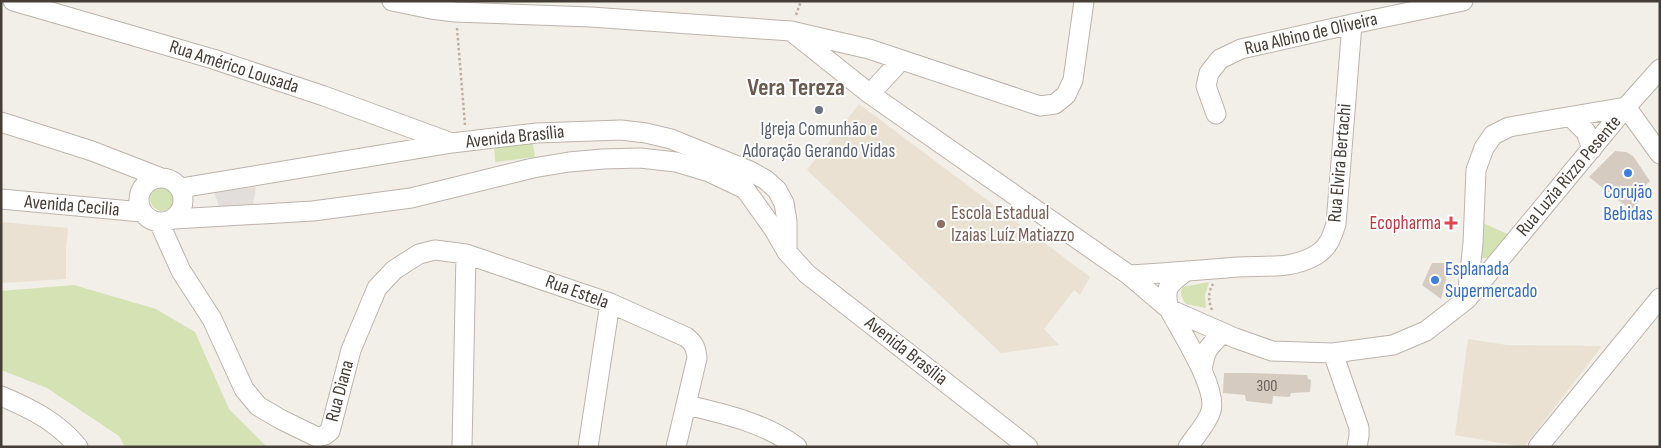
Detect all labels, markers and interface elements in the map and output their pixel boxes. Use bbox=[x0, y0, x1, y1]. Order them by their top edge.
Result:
street label: Rua Albino de Oliveira bbox=[1242, 8, 1380, 60]
street label: Rua Américo Lousada bbox=[166, 35, 302, 99]
district label: Vera Tereza bbox=[747, 73, 845, 102]
street label: Rua Elvira Bertachi bbox=[1323, 103, 1357, 223]
marker: Igreja Comunhão e Adoração Gerando Vidas bbox=[813, 104, 825, 116]
street label: Rua Luzia Rizzo Pesente bbox=[1512, 111, 1626, 241]
place label: Igreja Comunhão e Adoração Gerando Vidas bbox=[742, 118, 895, 163]
street label: Avenida Brasília bbox=[464, 120, 565, 154]
marker: Corujão Bebidas bbox=[1622, 167, 1634, 179]
place label: Corujão Bebidas bbox=[1603, 181, 1653, 226]
street label: Avenida Cecilia bbox=[23, 190, 120, 222]
place label: Escola Estadual Izaias Luíz Matiazzo bbox=[951, 202, 1075, 247]
place label: Ecopharma bbox=[1370, 212, 1441, 235]
marker: Ecopharma bbox=[1445, 217, 1457, 229]
marker: Escola Estadual Izaias Luíz Matiazzo bbox=[935, 218, 947, 230]
place label: Esplanada Supermercado bbox=[1445, 258, 1538, 303]
street label: Rua Estela bbox=[542, 270, 612, 314]
marker: Esplanada Supermercado bbox=[1429, 274, 1441, 286]
street label: Avenida Brasília bbox=[859, 311, 952, 390]
street label: Rua Diana bbox=[321, 358, 359, 424]
house number: 300 bbox=[1257, 377, 1277, 396]

